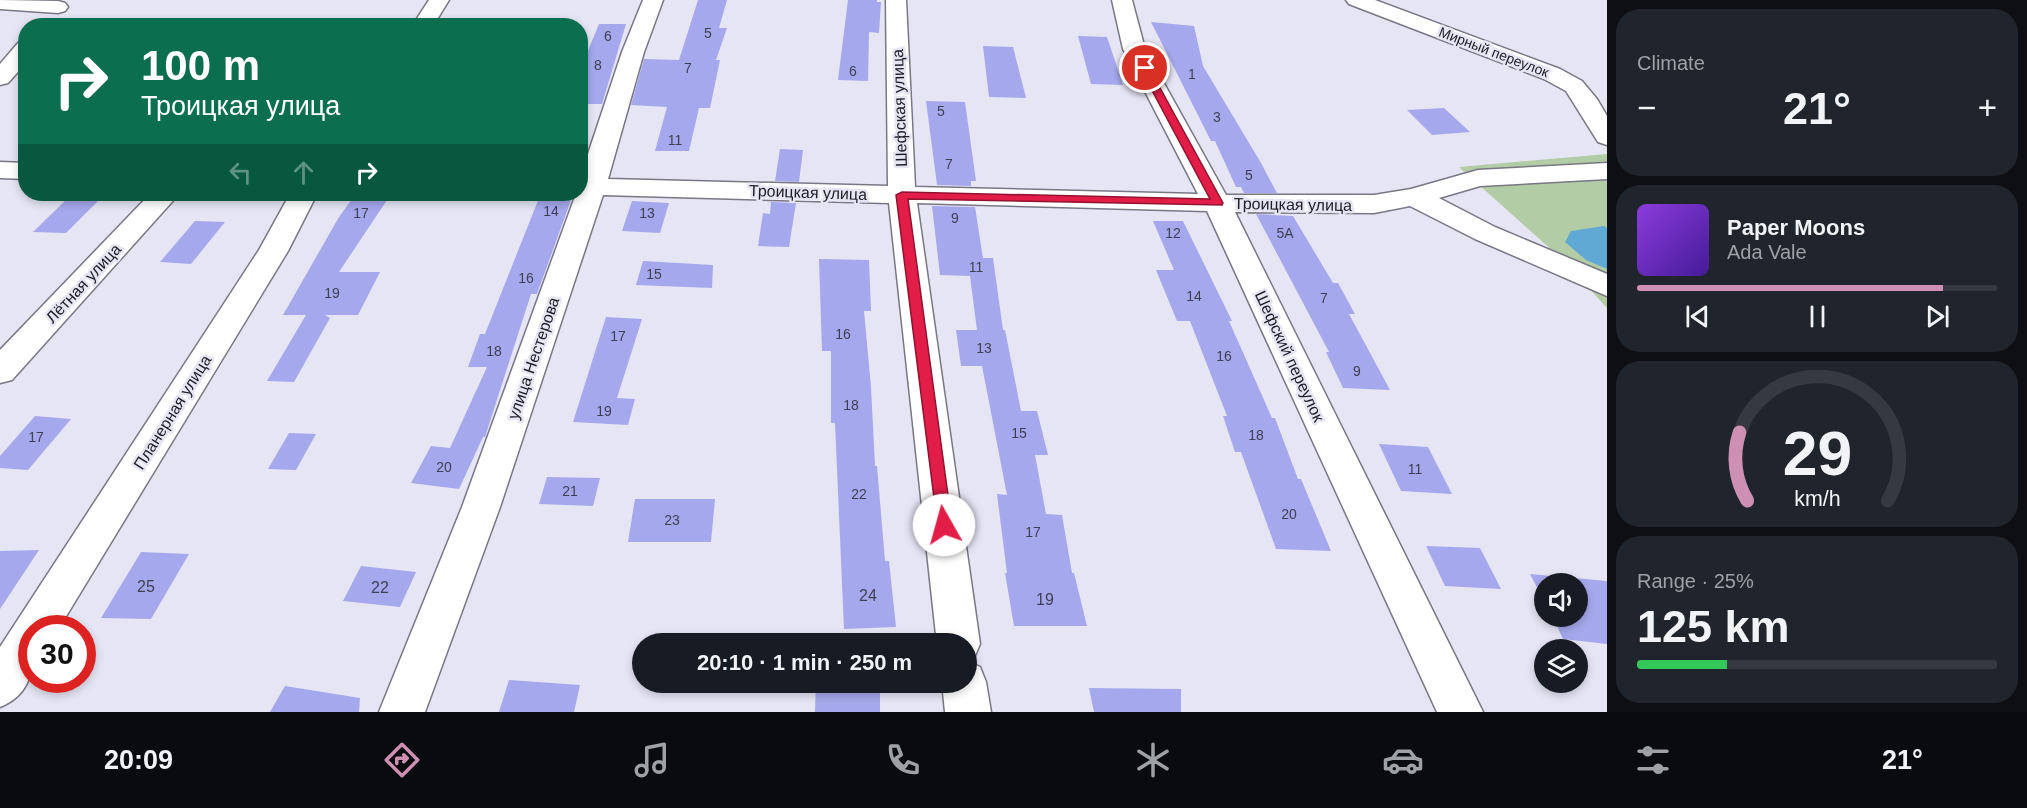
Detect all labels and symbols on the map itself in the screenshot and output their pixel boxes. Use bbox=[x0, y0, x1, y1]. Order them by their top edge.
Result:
street label: Мирный переулок bbox=[1437, 24, 1552, 81]
house number: 5 bbox=[704, 25, 712, 41]
house number: 6 bbox=[604, 28, 612, 44]
pin bbox=[1119, 42, 1170, 93]
street label: Шефская улица bbox=[889, 49, 910, 167]
house number: 8 bbox=[594, 57, 602, 73]
house number: 7 bbox=[684, 60, 692, 76]
house number: 6 bbox=[849, 63, 857, 79]
house number: 1 bbox=[1188, 66, 1196, 82]
house number: 5 bbox=[937, 103, 945, 119]
house number: 3 bbox=[1213, 109, 1221, 125]
house number: 11 bbox=[668, 132, 682, 148]
house number: 7 bbox=[945, 156, 953, 172]
house number: 5 bbox=[1245, 167, 1253, 183]
street label: Троицкая улица bbox=[749, 182, 867, 203]
street label: Троицкая улица bbox=[1234, 195, 1352, 214]
house number: 14 bbox=[543, 203, 559, 219]
house number: 17 bbox=[353, 205, 369, 221]
house number: 13 bbox=[639, 205, 655, 221]
house number: 9 bbox=[951, 210, 959, 226]
house number: 12 bbox=[1165, 225, 1181, 241]
house number: 5А bbox=[1276, 225, 1294, 241]
street label: Лётная улица bbox=[43, 240, 124, 326]
house number: 11 bbox=[969, 259, 983, 275]
house number: 15 bbox=[646, 266, 662, 282]
house number: 16 bbox=[518, 270, 534, 286]
house number: 19 bbox=[324, 285, 340, 301]
house number: 14 bbox=[1186, 288, 1202, 304]
street label: Шефский переулок bbox=[1252, 288, 1328, 425]
house number: 7 bbox=[1320, 290, 1328, 306]
street label: улица Нестерова bbox=[505, 295, 562, 421]
house number: 16 bbox=[835, 326, 851, 342]
house number: 17 bbox=[610, 328, 626, 344]
house number: 13 bbox=[976, 340, 992, 356]
house number: 18 bbox=[486, 343, 502, 359]
house number: 16 bbox=[1216, 348, 1232, 364]
street label: Планерная улица bbox=[130, 352, 214, 472]
house number: 9 bbox=[1353, 363, 1361, 379]
house number: 18 bbox=[843, 397, 859, 413]
house number: 19 bbox=[596, 403, 612, 419]
house number: 15 bbox=[1011, 425, 1027, 441]
house number: 18 bbox=[1248, 427, 1264, 443]
house number: 17 bbox=[28, 429, 44, 445]
house number: 20 bbox=[436, 459, 452, 475]
house number: 11 bbox=[1408, 461, 1422, 477]
house number: 21 bbox=[562, 483, 578, 499]
house number: 22 bbox=[851, 486, 867, 502]
position arrow bbox=[912, 493, 976, 557]
house number: 20 bbox=[1281, 506, 1297, 522]
house number: 23 bbox=[664, 512, 680, 528]
house number: 17 bbox=[1025, 524, 1041, 540]
house number: 25 bbox=[137, 578, 155, 595]
house number: 22 bbox=[371, 579, 389, 596]
house number: 24 bbox=[859, 587, 877, 604]
house number: 19 bbox=[1036, 591, 1054, 608]
speed limit sign: 30 bbox=[18, 615, 96, 693]

